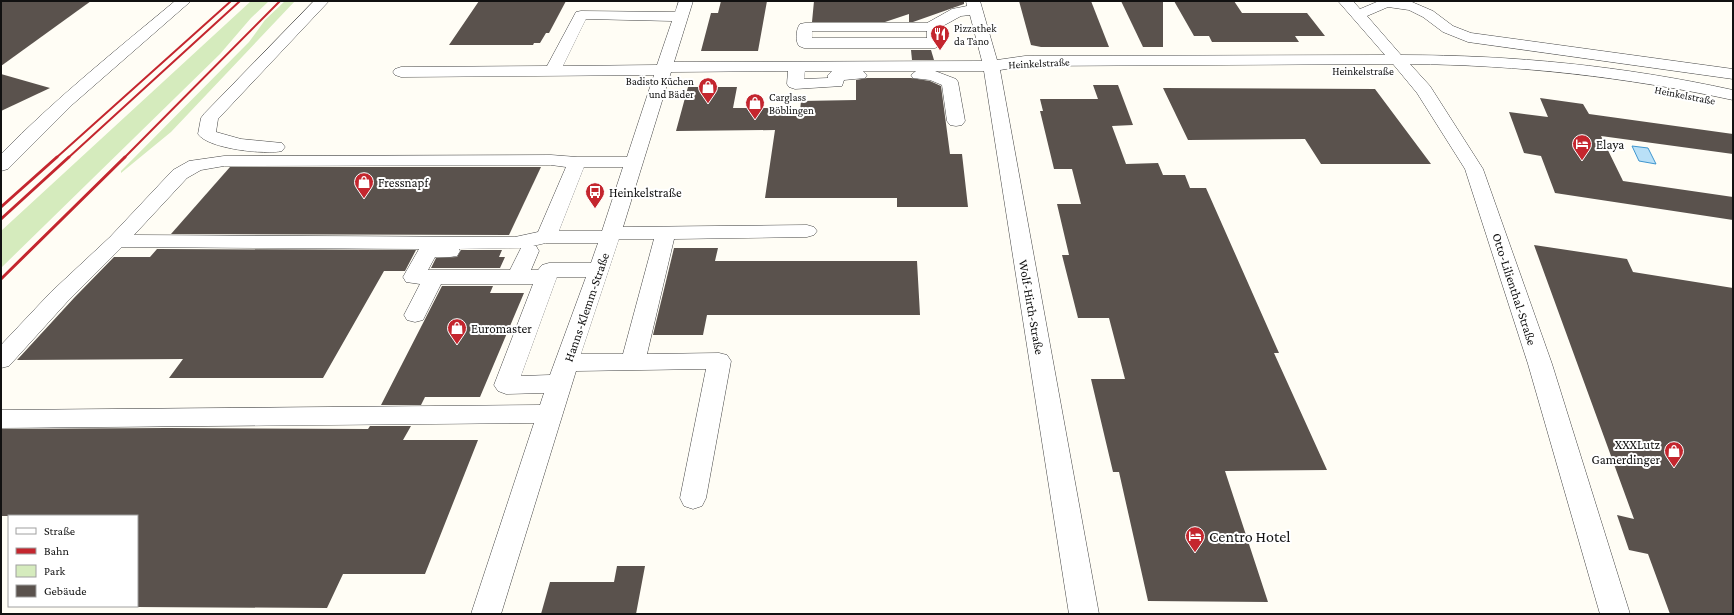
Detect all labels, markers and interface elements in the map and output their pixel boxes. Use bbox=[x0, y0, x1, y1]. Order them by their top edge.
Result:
place label: Pizzathek da Tano bbox=[954, 22, 997, 47]
restaurant icon: Pizzathek da Tano bbox=[929, 23, 951, 51]
street label: Heinkelstraße bbox=[1008, 55, 1070, 71]
street label: Heinkelstraße bbox=[1332, 65, 1394, 77]
place label: Badisto Küchen und Bäder bbox=[626, 75, 694, 100]
shop icon: Badisto Küchen und Bäder bbox=[697, 76, 719, 104]
street label: Heinkelstraße bbox=[1654, 83, 1716, 107]
place label: Carglass Böblingen bbox=[769, 91, 814, 117]
shop icon: Carglass Böblingen bbox=[744, 92, 766, 120]
hotel icon: Elaya bbox=[1571, 133, 1593, 161]
place label: Elaya bbox=[1596, 137, 1624, 152]
shop icon: Fressnapf bbox=[353, 171, 375, 199]
place label: Fressnapf bbox=[378, 175, 429, 190]
bus stop icon: Heinkelstraße bbox=[584, 181, 606, 209]
place label: Heinkelstraße bbox=[609, 185, 682, 200]
street label: Otto-Lilienthal-Straße bbox=[1489, 231, 1540, 347]
street label: Hanns-Klemm-Straße bbox=[561, 250, 612, 364]
street label: Wolf-Hirth-Straße bbox=[1016, 258, 1047, 356]
shop icon: Euromaster bbox=[446, 317, 468, 345]
place label: Euromaster bbox=[471, 321, 532, 336]
place label: XXXLutz Gamerdinger bbox=[1591, 437, 1660, 467]
shop icon: XXXLutz Gamerdinger bbox=[1663, 440, 1685, 468]
legend bbox=[8, 515, 138, 607]
text: Straße bbox=[44, 524, 75, 538]
hotel icon: Centro Hotel bbox=[1184, 525, 1206, 553]
place label: Centro Hotel bbox=[1209, 528, 1290, 545]
text: Bahn bbox=[44, 544, 70, 558]
text: Park bbox=[44, 564, 66, 578]
text: Gebäude bbox=[44, 584, 86, 598]

